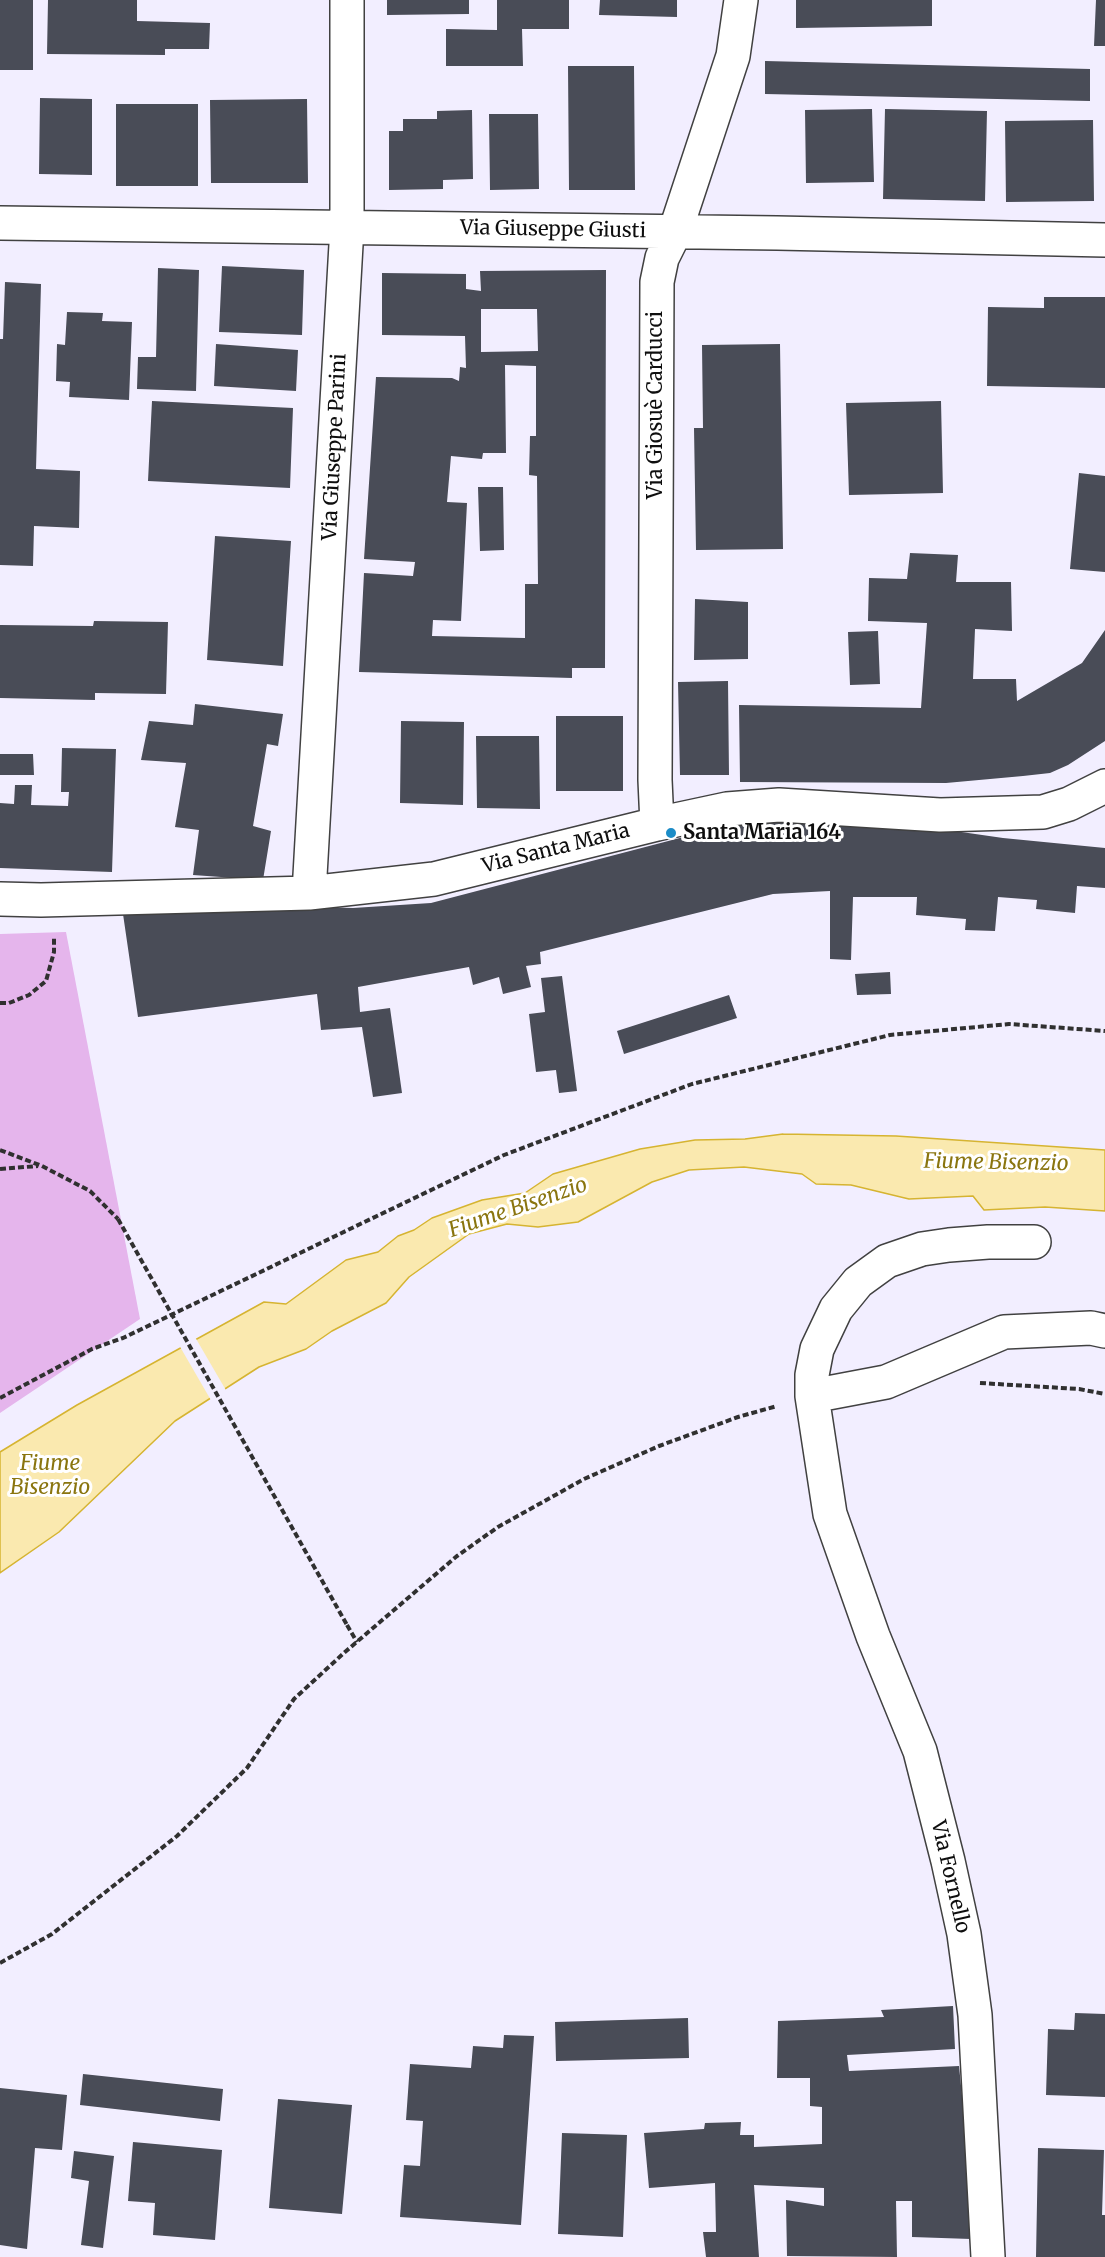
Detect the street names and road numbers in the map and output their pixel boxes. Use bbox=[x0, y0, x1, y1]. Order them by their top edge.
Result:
street label: Via Giuseppe Giusti bbox=[460, 216, 646, 244]
street label: Via Giosuè Carducci bbox=[644, 311, 668, 499]
street label: Via Giuseppe Parini bbox=[318, 353, 352, 541]
street label: Via Santa Maria bbox=[480, 819, 632, 879]
street label: Via Fornello bbox=[925, 1818, 975, 1936]

